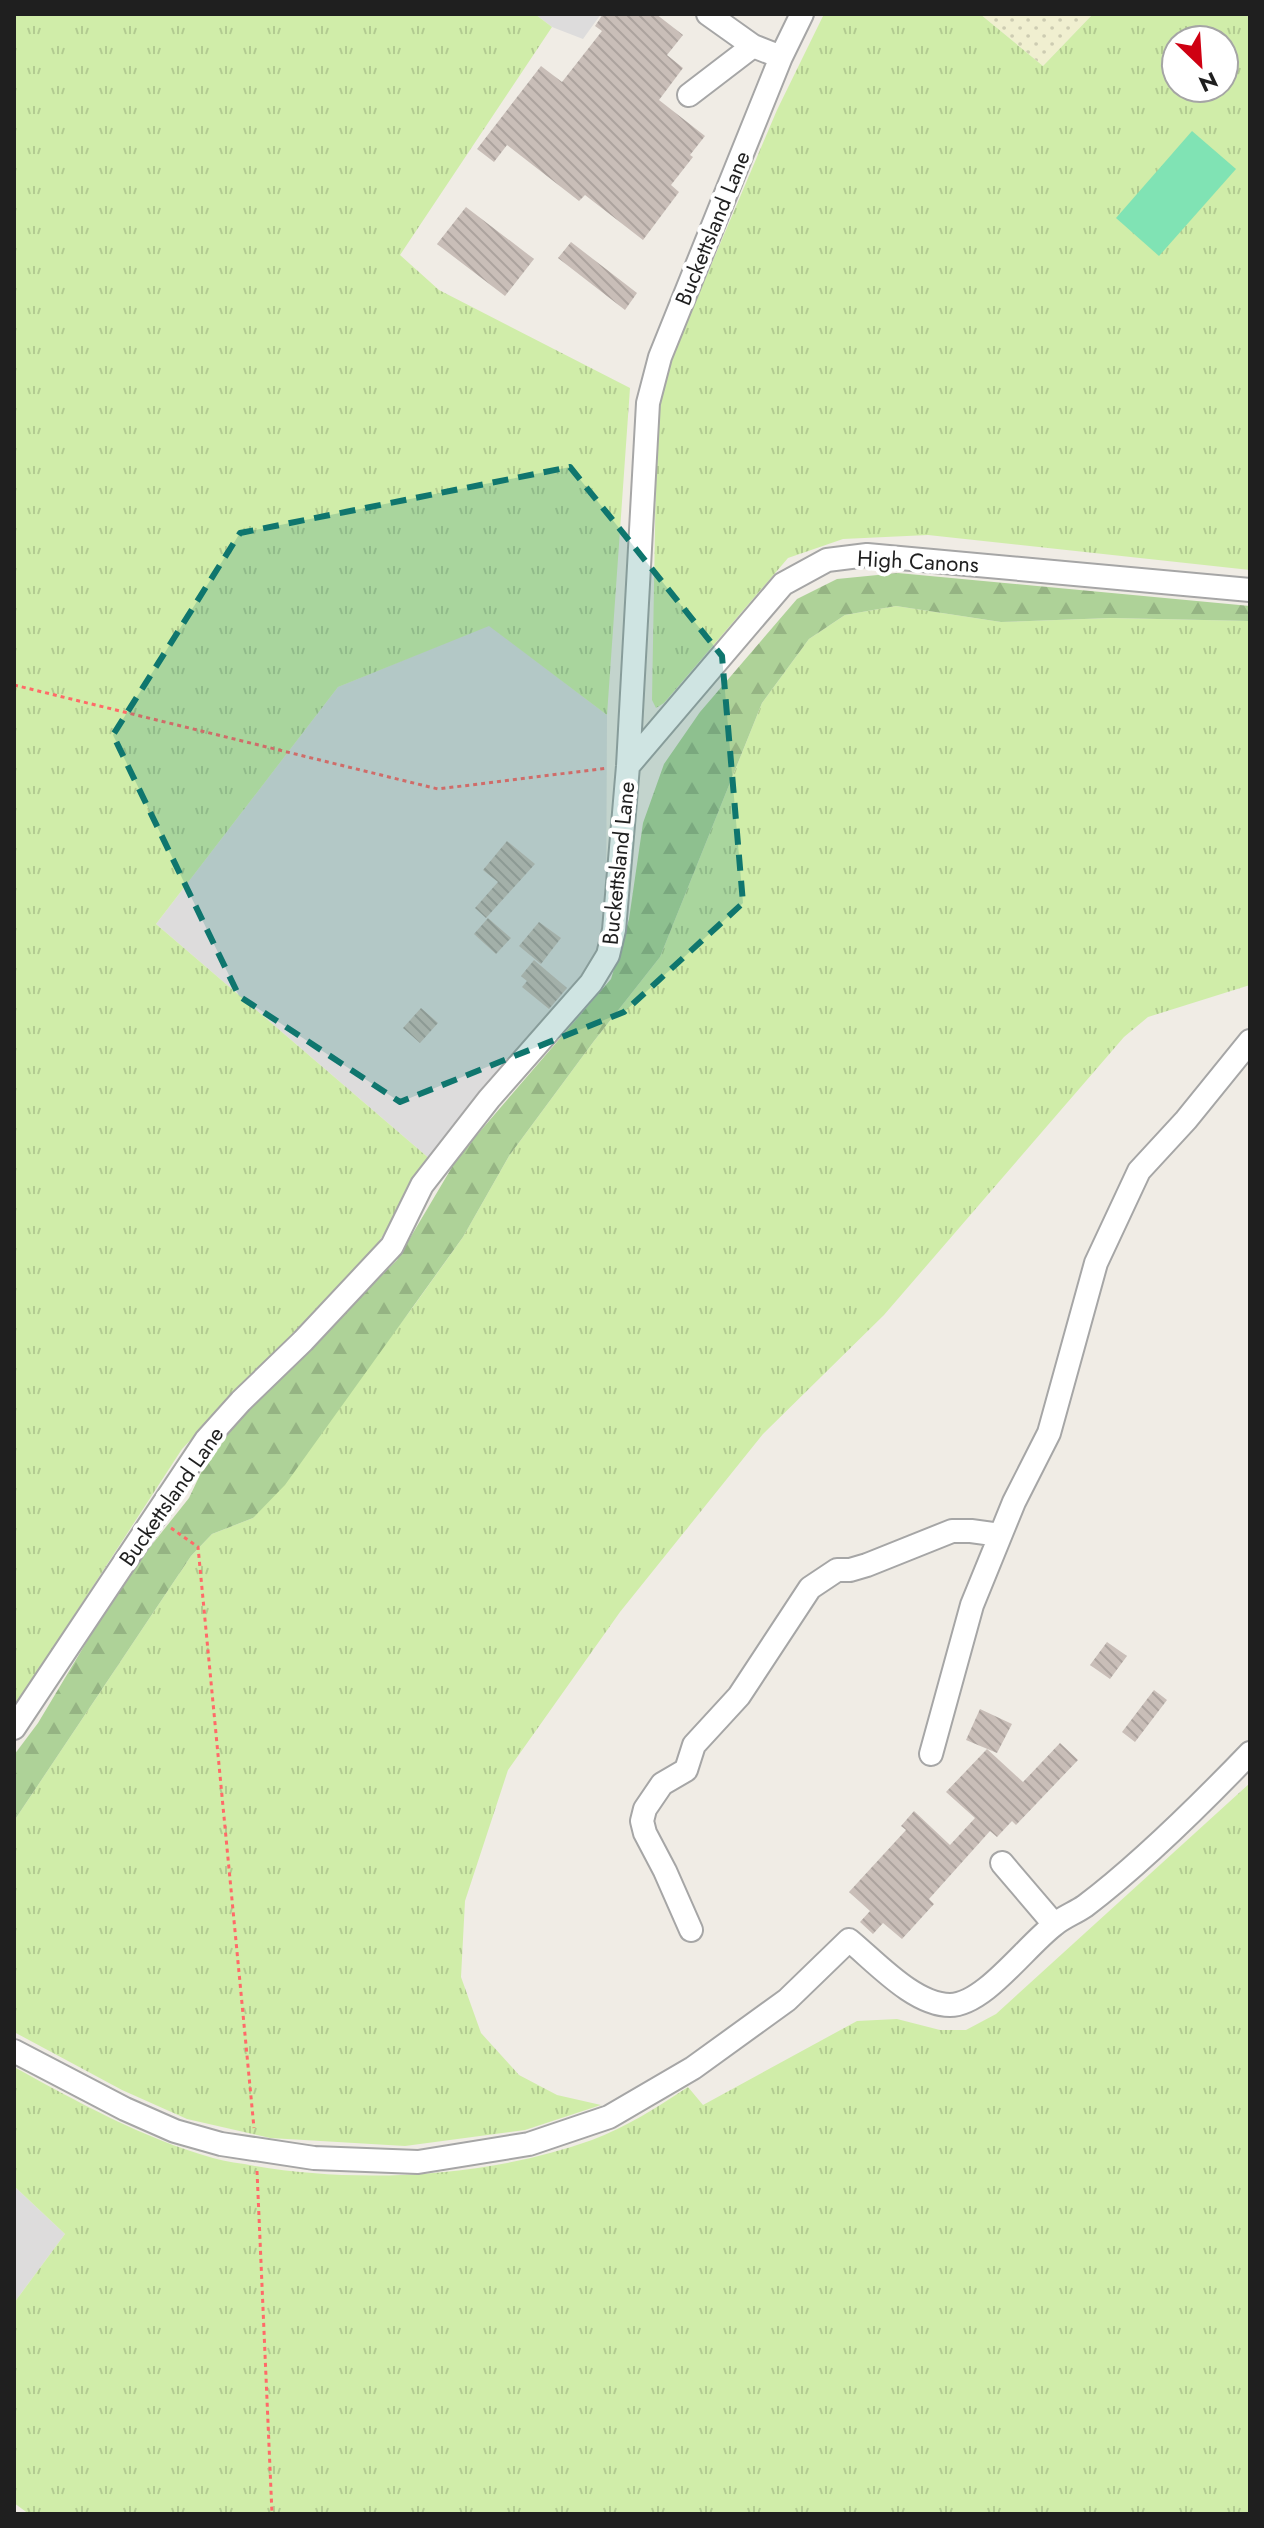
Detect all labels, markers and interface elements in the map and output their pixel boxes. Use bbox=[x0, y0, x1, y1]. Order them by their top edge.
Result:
north arrow bbox=[1160, 24, 1240, 104]
text: N bbox=[1194, 64, 1223, 100]
street label: Buckettsland Lane bbox=[666, 146, 758, 310]
street label: High Canons bbox=[856, 542, 980, 580]
street label: Buckettsland Lane bbox=[594, 780, 642, 946]
street label: Buckettsland Lane bbox=[111, 1420, 231, 1572]

